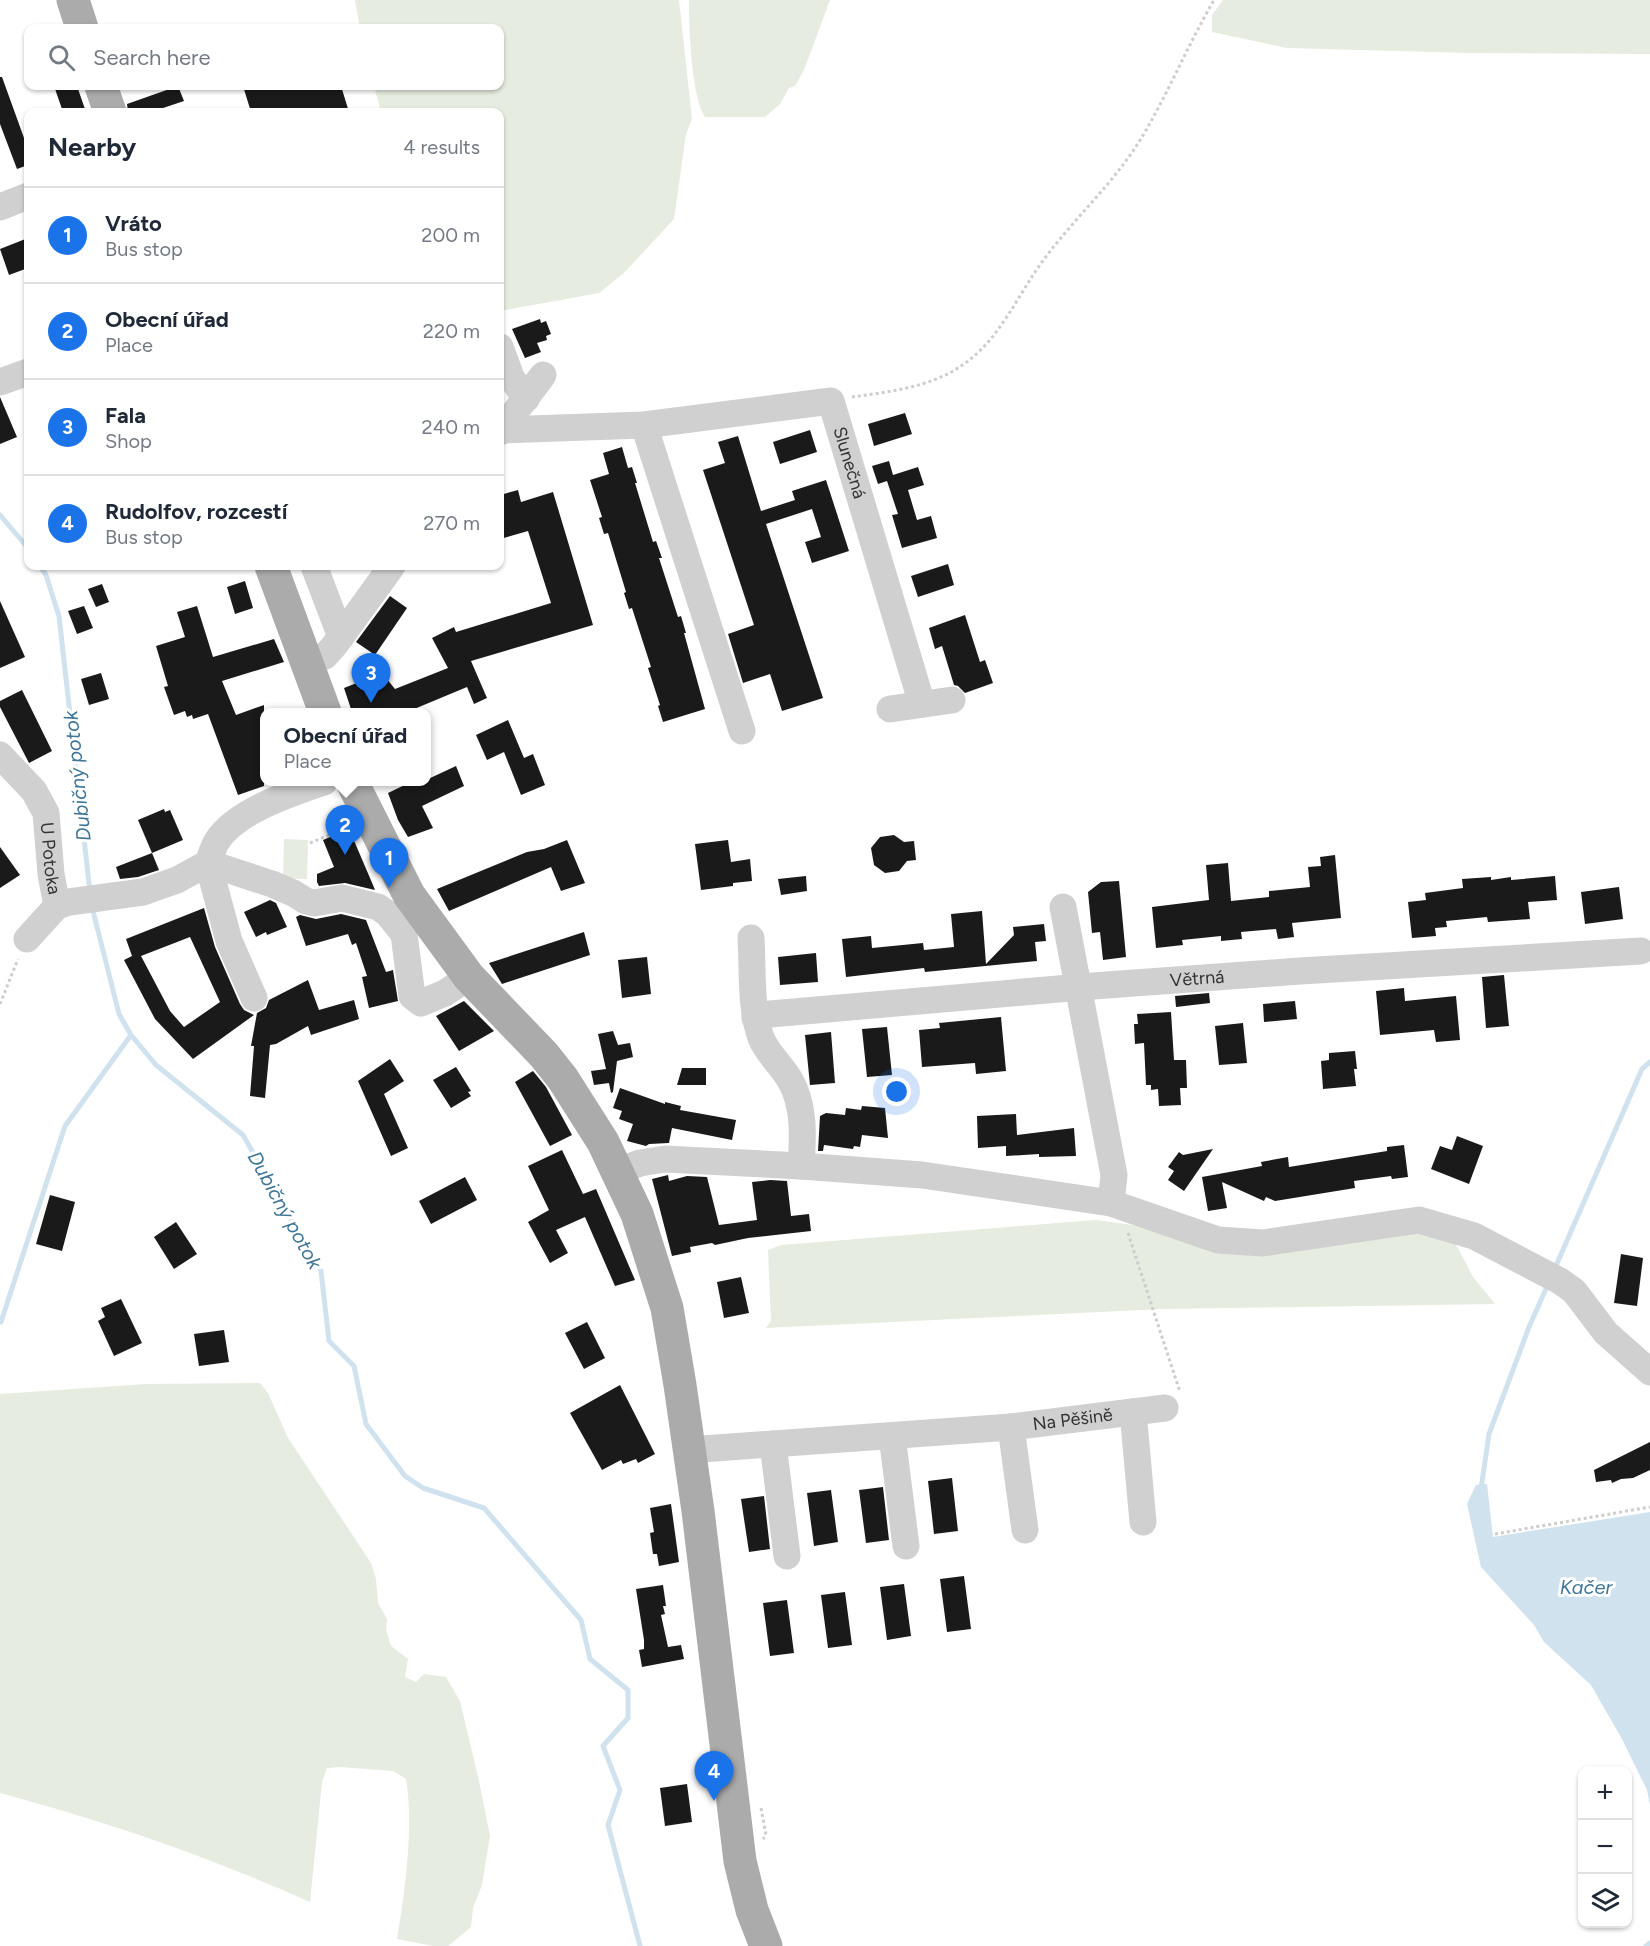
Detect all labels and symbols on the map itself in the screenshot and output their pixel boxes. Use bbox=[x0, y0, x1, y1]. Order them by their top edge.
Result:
street label: Slunečná bbox=[828, 424, 871, 501]
pin: 3 bbox=[352, 654, 391, 703]
water label: Dubičný potok bbox=[58, 708, 96, 842]
pin: 2 bbox=[326, 806, 364, 855]
street label: U Potoka bbox=[36, 821, 66, 896]
pin: 1 bbox=[370, 838, 408, 888]
street label: Větrná bbox=[1169, 966, 1225, 991]
your location bbox=[882, 1077, 911, 1106]
water label: Dubičný potok bbox=[243, 1147, 328, 1274]
street label: Na Pěšině bbox=[1031, 1404, 1114, 1435]
water label: Kačer bbox=[1560, 1575, 1613, 1599]
pin: 4 bbox=[694, 1752, 734, 1801]

